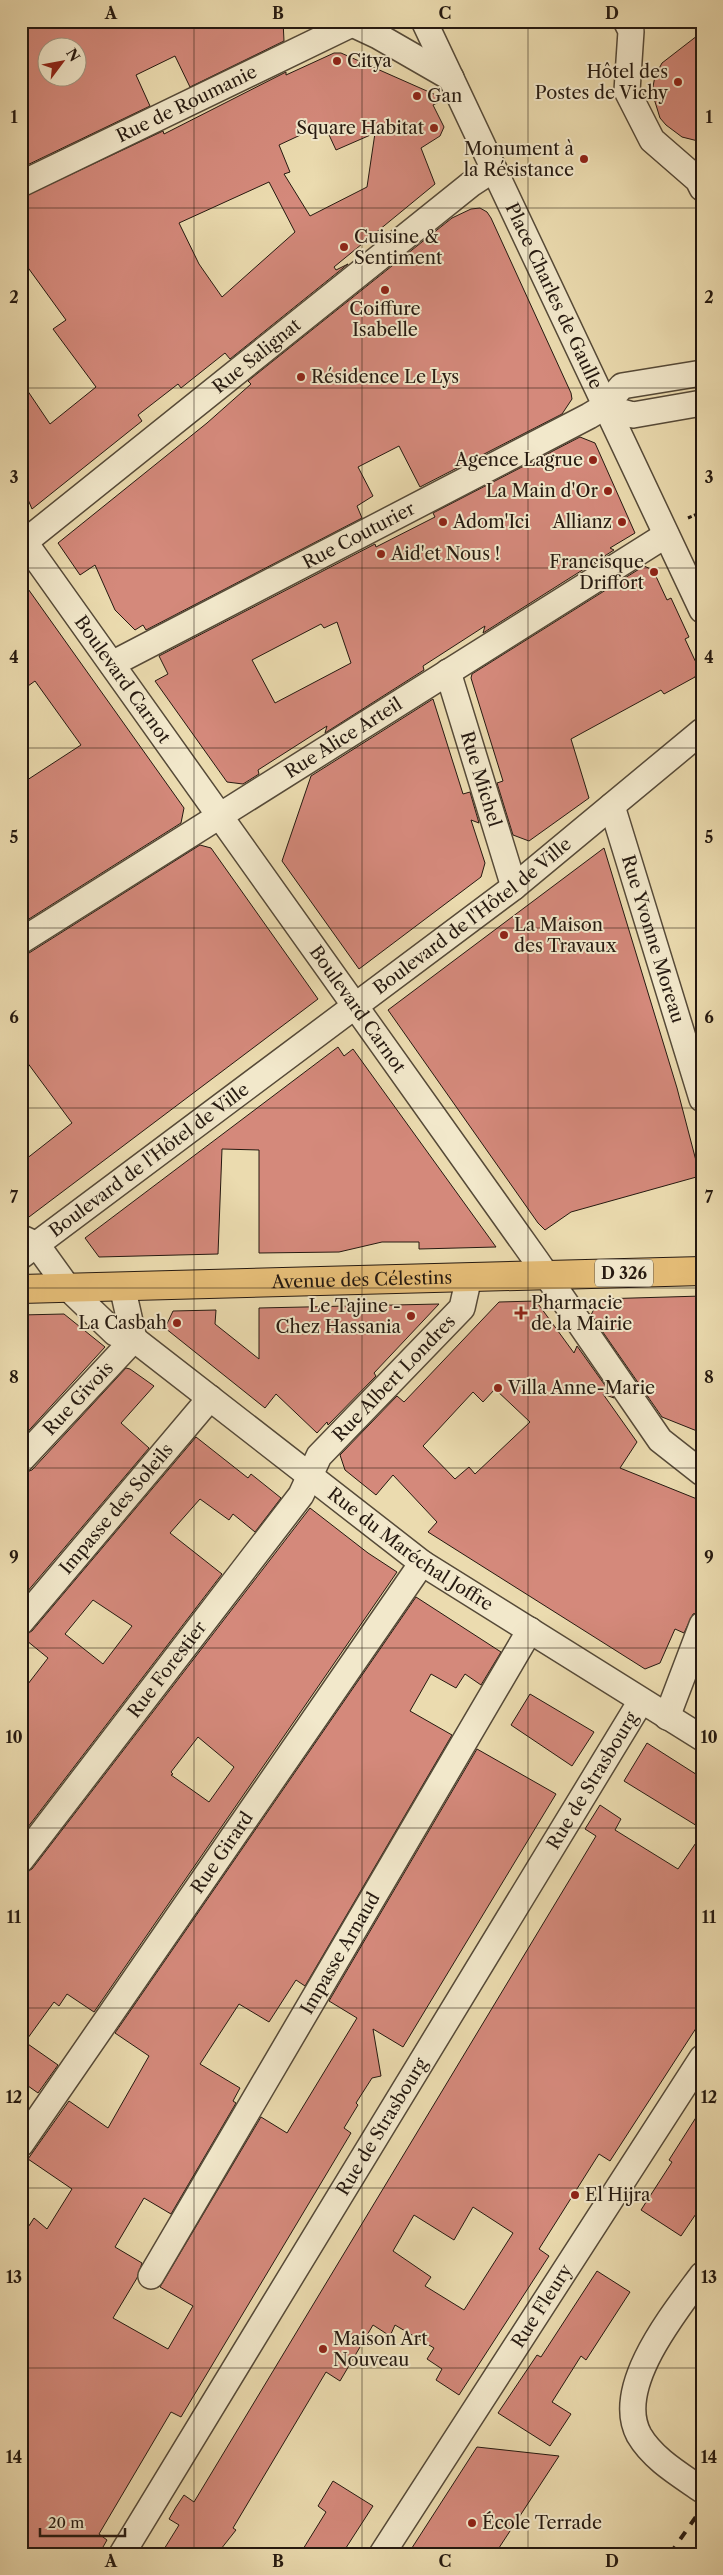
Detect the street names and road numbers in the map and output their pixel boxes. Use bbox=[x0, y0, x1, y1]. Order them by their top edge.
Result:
street label: Rue de Roumanie bbox=[113, 61, 260, 147]
street label: Place Charles de Gaulle bbox=[500, 199, 607, 393]
street label: Rue Salignat bbox=[208, 314, 306, 398]
street label: Rue Couturier bbox=[299, 497, 419, 574]
street label: Boulevard Carnot bbox=[70, 612, 176, 748]
street label: Rue Alice Arteil bbox=[281, 693, 406, 783]
street label: Rue Michel bbox=[456, 729, 506, 830]
street label: Boulevard de l'Hôtel de Ville bbox=[369, 833, 576, 999]
street label: Rue Yvonne Moreau bbox=[617, 852, 689, 1026]
street label: Boulevard Carnot bbox=[305, 941, 411, 1078]
street label: Boulevard de l'Hôtel de Ville bbox=[45, 1078, 253, 1242]
road number: D 326 bbox=[595, 1260, 653, 1286]
street label: Avenue des Célestins bbox=[270, 1267, 453, 1293]
street label: Rue Albert Londres bbox=[328, 1311, 460, 1446]
street label: Rue Givois bbox=[39, 1357, 118, 1440]
street label: Impasse des Soleils bbox=[55, 1439, 178, 1579]
street label: Rue du Maréchal Joffre bbox=[323, 1483, 497, 1616]
street label: Rue Forestier bbox=[123, 1617, 211, 1722]
street label: Rue de Strasbourg bbox=[542, 1708, 643, 1854]
street label: Rue Girard bbox=[186, 1808, 258, 1898]
street label: Impasse Arnaud bbox=[296, 1888, 385, 2018]
street label: Rue de Strasbourg bbox=[332, 2054, 432, 2200]
street label: Rue Fleury bbox=[507, 2259, 577, 2352]

